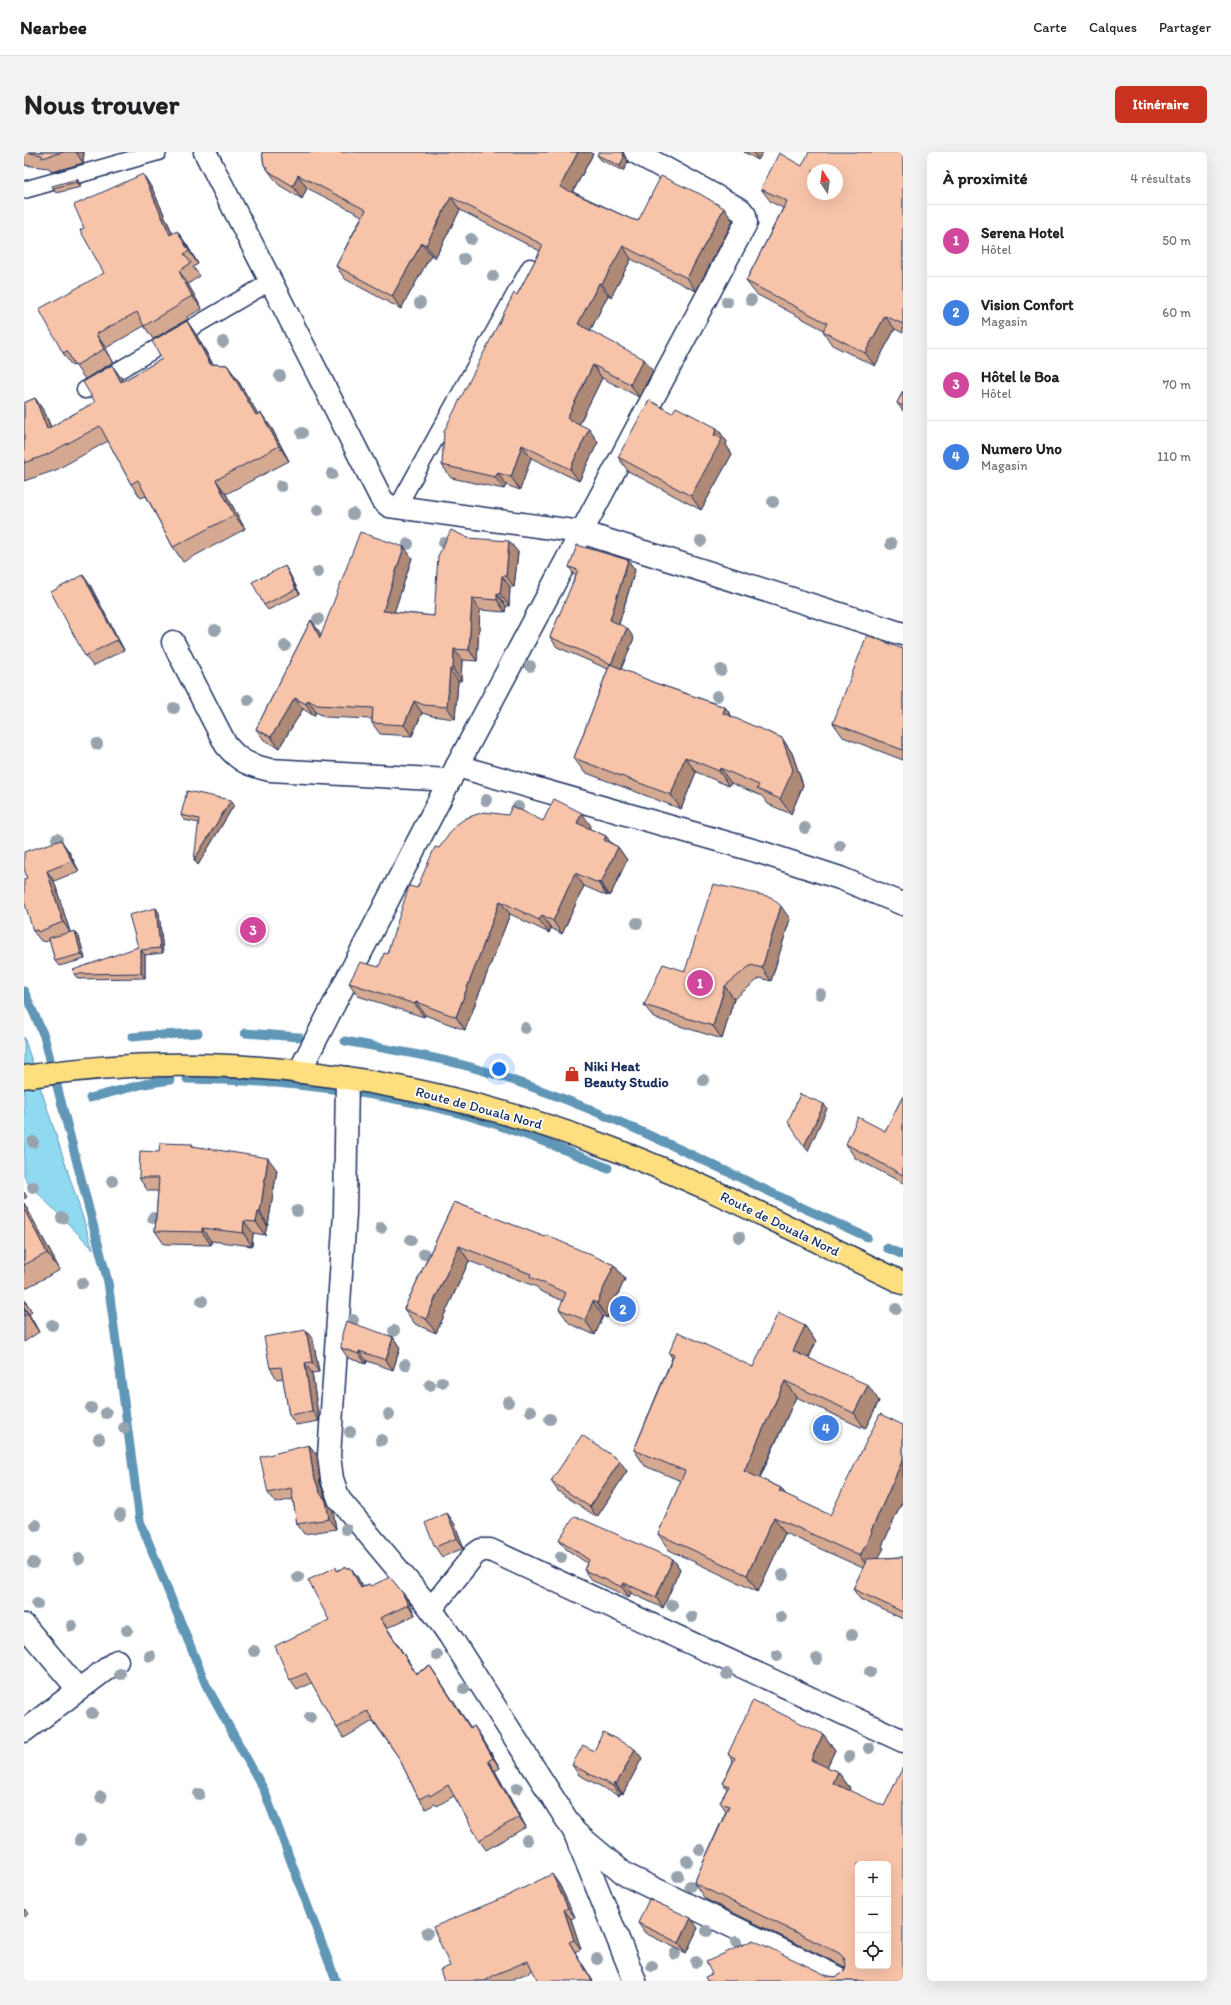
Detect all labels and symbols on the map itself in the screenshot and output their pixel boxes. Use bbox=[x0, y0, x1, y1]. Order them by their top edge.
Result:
north arrow bbox=[807, 164, 843, 200]
pin: 3 bbox=[240, 915, 266, 945]
pin: 1 bbox=[687, 968, 713, 998]
place label: Niki Heat Beauty Studio bbox=[584, 1058, 669, 1091]
your location bbox=[489, 1059, 509, 1079]
shop icon: Niki Heat Beauty Studio bbox=[563, 1065, 581, 1083]
street label: Route de Douala Nord bbox=[414, 1083, 545, 1133]
street label: Route de Douala Nord bbox=[718, 1188, 843, 1260]
pin: 2 bbox=[610, 1294, 636, 1324]
pin: 4 bbox=[813, 1413, 839, 1443]

